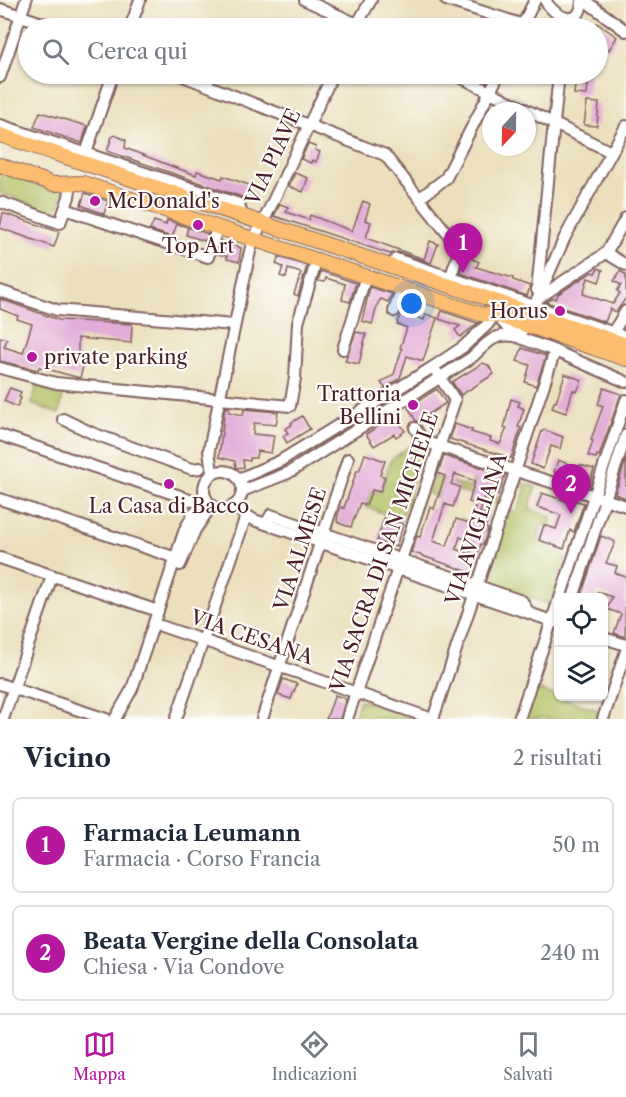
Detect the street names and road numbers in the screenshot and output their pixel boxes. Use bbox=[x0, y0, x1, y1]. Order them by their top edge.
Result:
street label: VIA PIAVE bbox=[240, 105, 306, 210]
street label: VIA SACRA DI SAN MICHELE bbox=[324, 409, 443, 696]
street label: VIA AVIGLIANA bbox=[440, 449, 512, 609]
street label: VIA ALMESE bbox=[268, 484, 331, 615]
street label: VIA CESANA bbox=[187, 604, 318, 670]

